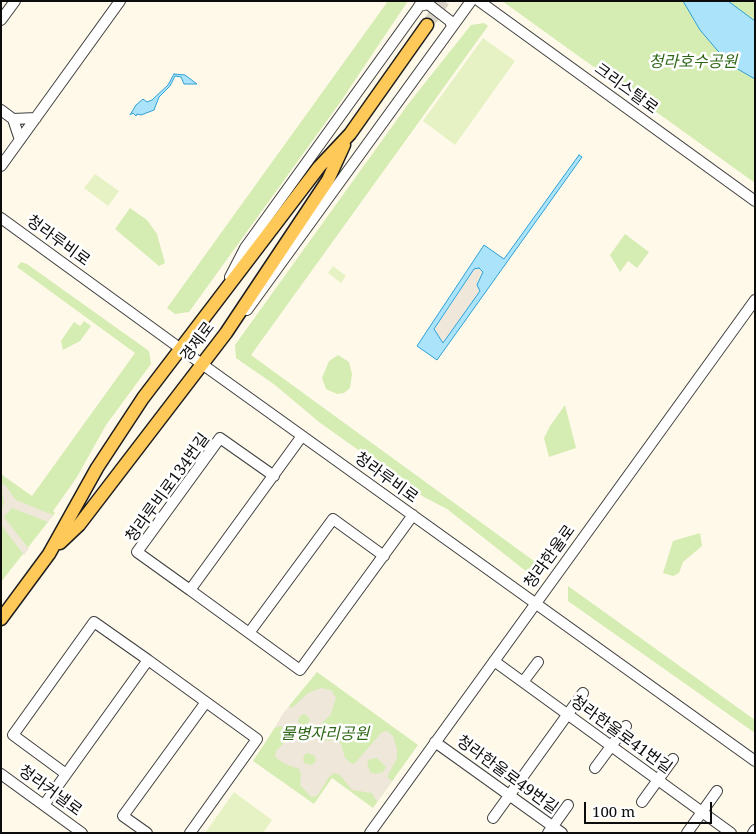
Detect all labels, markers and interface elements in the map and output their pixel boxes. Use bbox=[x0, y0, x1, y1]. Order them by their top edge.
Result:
park label: 청라호수공원 bbox=[649, 52, 737, 72]
street label: 크리스탈로 bbox=[591, 60, 661, 118]
street label: 청라루비로 bbox=[23, 212, 93, 270]
street label: 경제로 bbox=[177, 319, 219, 365]
street label: 청라루비로134번길 bbox=[122, 430, 214, 546]
street label: 청라루비로 bbox=[351, 449, 421, 507]
street label: 청라한울로 bbox=[521, 522, 579, 592]
street label: 청라한울로41번길 bbox=[566, 692, 676, 778]
park label: 물병자리공원 bbox=[281, 724, 369, 744]
street label: 청라한울로49번길 bbox=[452, 732, 562, 818]
street label: 청라커낼로 bbox=[15, 762, 85, 820]
scale bar bbox=[586, 792, 714, 824]
text: 100 m bbox=[592, 801, 635, 821]

